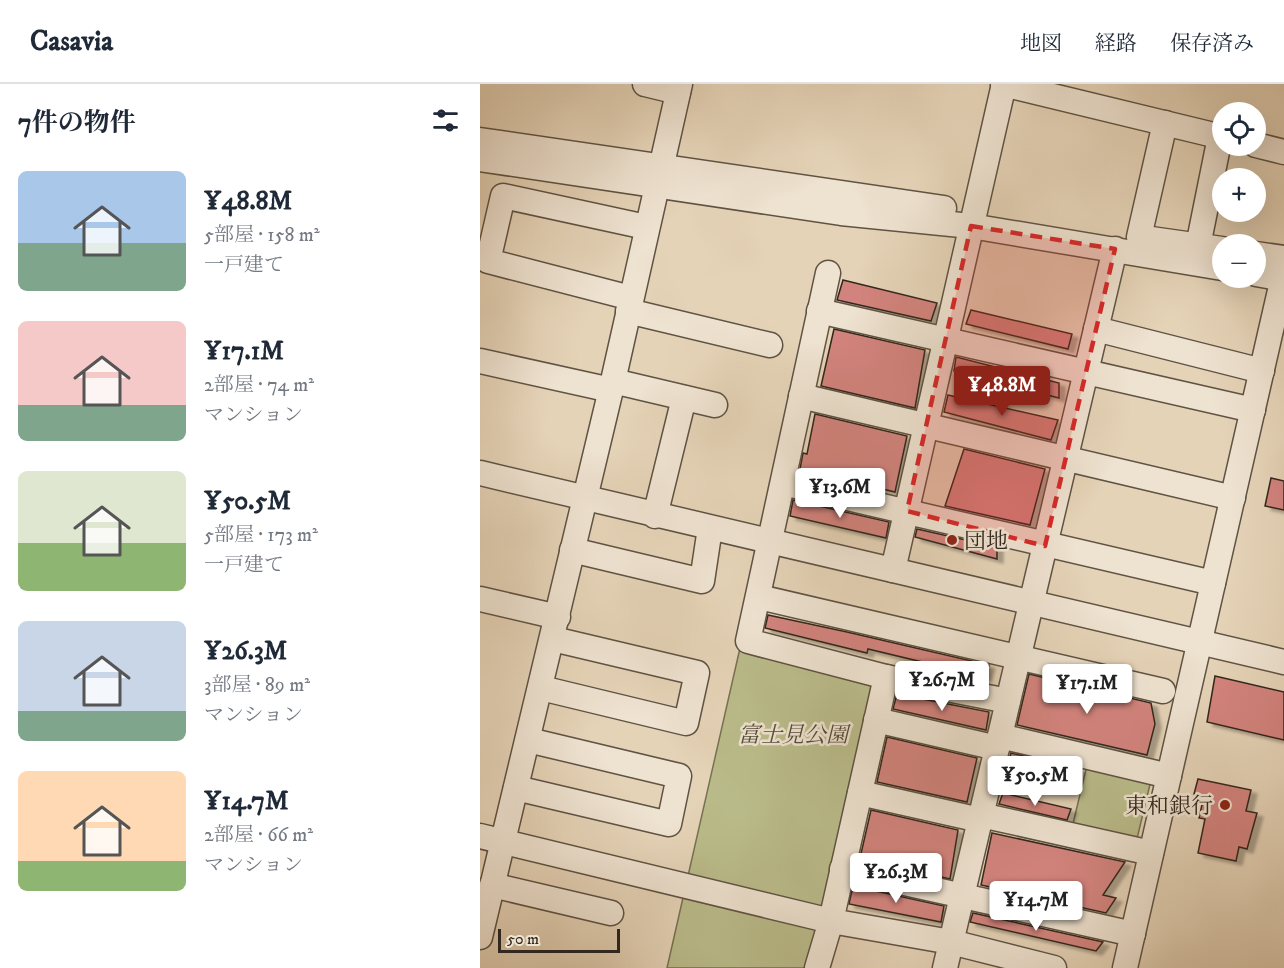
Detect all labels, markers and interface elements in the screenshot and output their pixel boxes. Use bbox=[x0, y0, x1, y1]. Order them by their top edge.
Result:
text: Casavia bbox=[30, 24, 113, 59]
text: 地図 bbox=[1020, 31, 1062, 57]
text: 経路 bbox=[1095, 31, 1137, 57]
text: 保存済み bbox=[1170, 31, 1254, 57]
map controls bbox=[1212, 102, 1266, 288]
button: locate bbox=[1212, 102, 1266, 156]
icon: filters bbox=[429, 104, 462, 137]
text: 7件の物件 bbox=[18, 107, 136, 140]
button: + bbox=[1212, 168, 1266, 222]
text: ¥48.8M bbox=[204, 185, 292, 218]
icon: home bbox=[66, 195, 138, 267]
text: 5部屋 · 158 m² bbox=[204, 223, 320, 248]
button: − bbox=[1212, 234, 1266, 288]
text: 一戸建て bbox=[204, 253, 284, 278]
text: ¥17.1M bbox=[204, 335, 284, 368]
icon: home bbox=[66, 345, 138, 417]
pin: ¥48.8M bbox=[953, 366, 1051, 417]
text: 2部屋 · 74 m² bbox=[204, 373, 314, 398]
text: ¥48.8M bbox=[968, 373, 1036, 398]
text: マンション bbox=[204, 403, 303, 428]
pin: ¥13.6M bbox=[791, 468, 889, 519]
text: ¥13.6M bbox=[809, 475, 871, 500]
text: ¥50.5M bbox=[204, 485, 291, 518]
icon: home bbox=[66, 495, 138, 567]
text: 5部屋 · 173 m² bbox=[204, 523, 318, 548]
place label: 団地 bbox=[964, 528, 1008, 555]
marker: 団地 bbox=[945, 533, 959, 547]
text: 一戸建て bbox=[204, 553, 284, 578]
text: ¥26.3M bbox=[204, 635, 287, 668]
icon: home bbox=[66, 645, 138, 717]
pin: ¥26.7M bbox=[893, 661, 991, 712]
pin: ¥17.1M bbox=[1038, 664, 1136, 715]
text: ¥26.7M bbox=[909, 668, 975, 693]
text: ¥17.1M bbox=[1056, 671, 1118, 696]
text: 3部屋 · 89 m² bbox=[204, 673, 310, 698]
text: マンション bbox=[204, 703, 303, 728]
park label: 富士見公園 bbox=[738, 722, 851, 749]
pin: ¥50.5M bbox=[986, 756, 1084, 807]
text: ¥50.5M bbox=[1002, 763, 1068, 788]
text: ¥14.7M bbox=[204, 785, 289, 818]
place label: 東和銀行 bbox=[1125, 793, 1213, 820]
icon: home bbox=[66, 795, 138, 867]
marker: 東和銀行 bbox=[1218, 798, 1232, 812]
text: 2部屋 · 66 m² bbox=[204, 823, 313, 848]
text: マンション bbox=[204, 853, 303, 878]
pin: ¥26.3M bbox=[847, 853, 945, 904]
text: ¥26.3M bbox=[864, 860, 928, 885]
pin: ¥14.7M bbox=[987, 881, 1085, 932]
text: ¥14.7M bbox=[1003, 888, 1069, 913]
scale bar bbox=[498, 926, 620, 954]
text: 50 m bbox=[507, 929, 539, 949]

